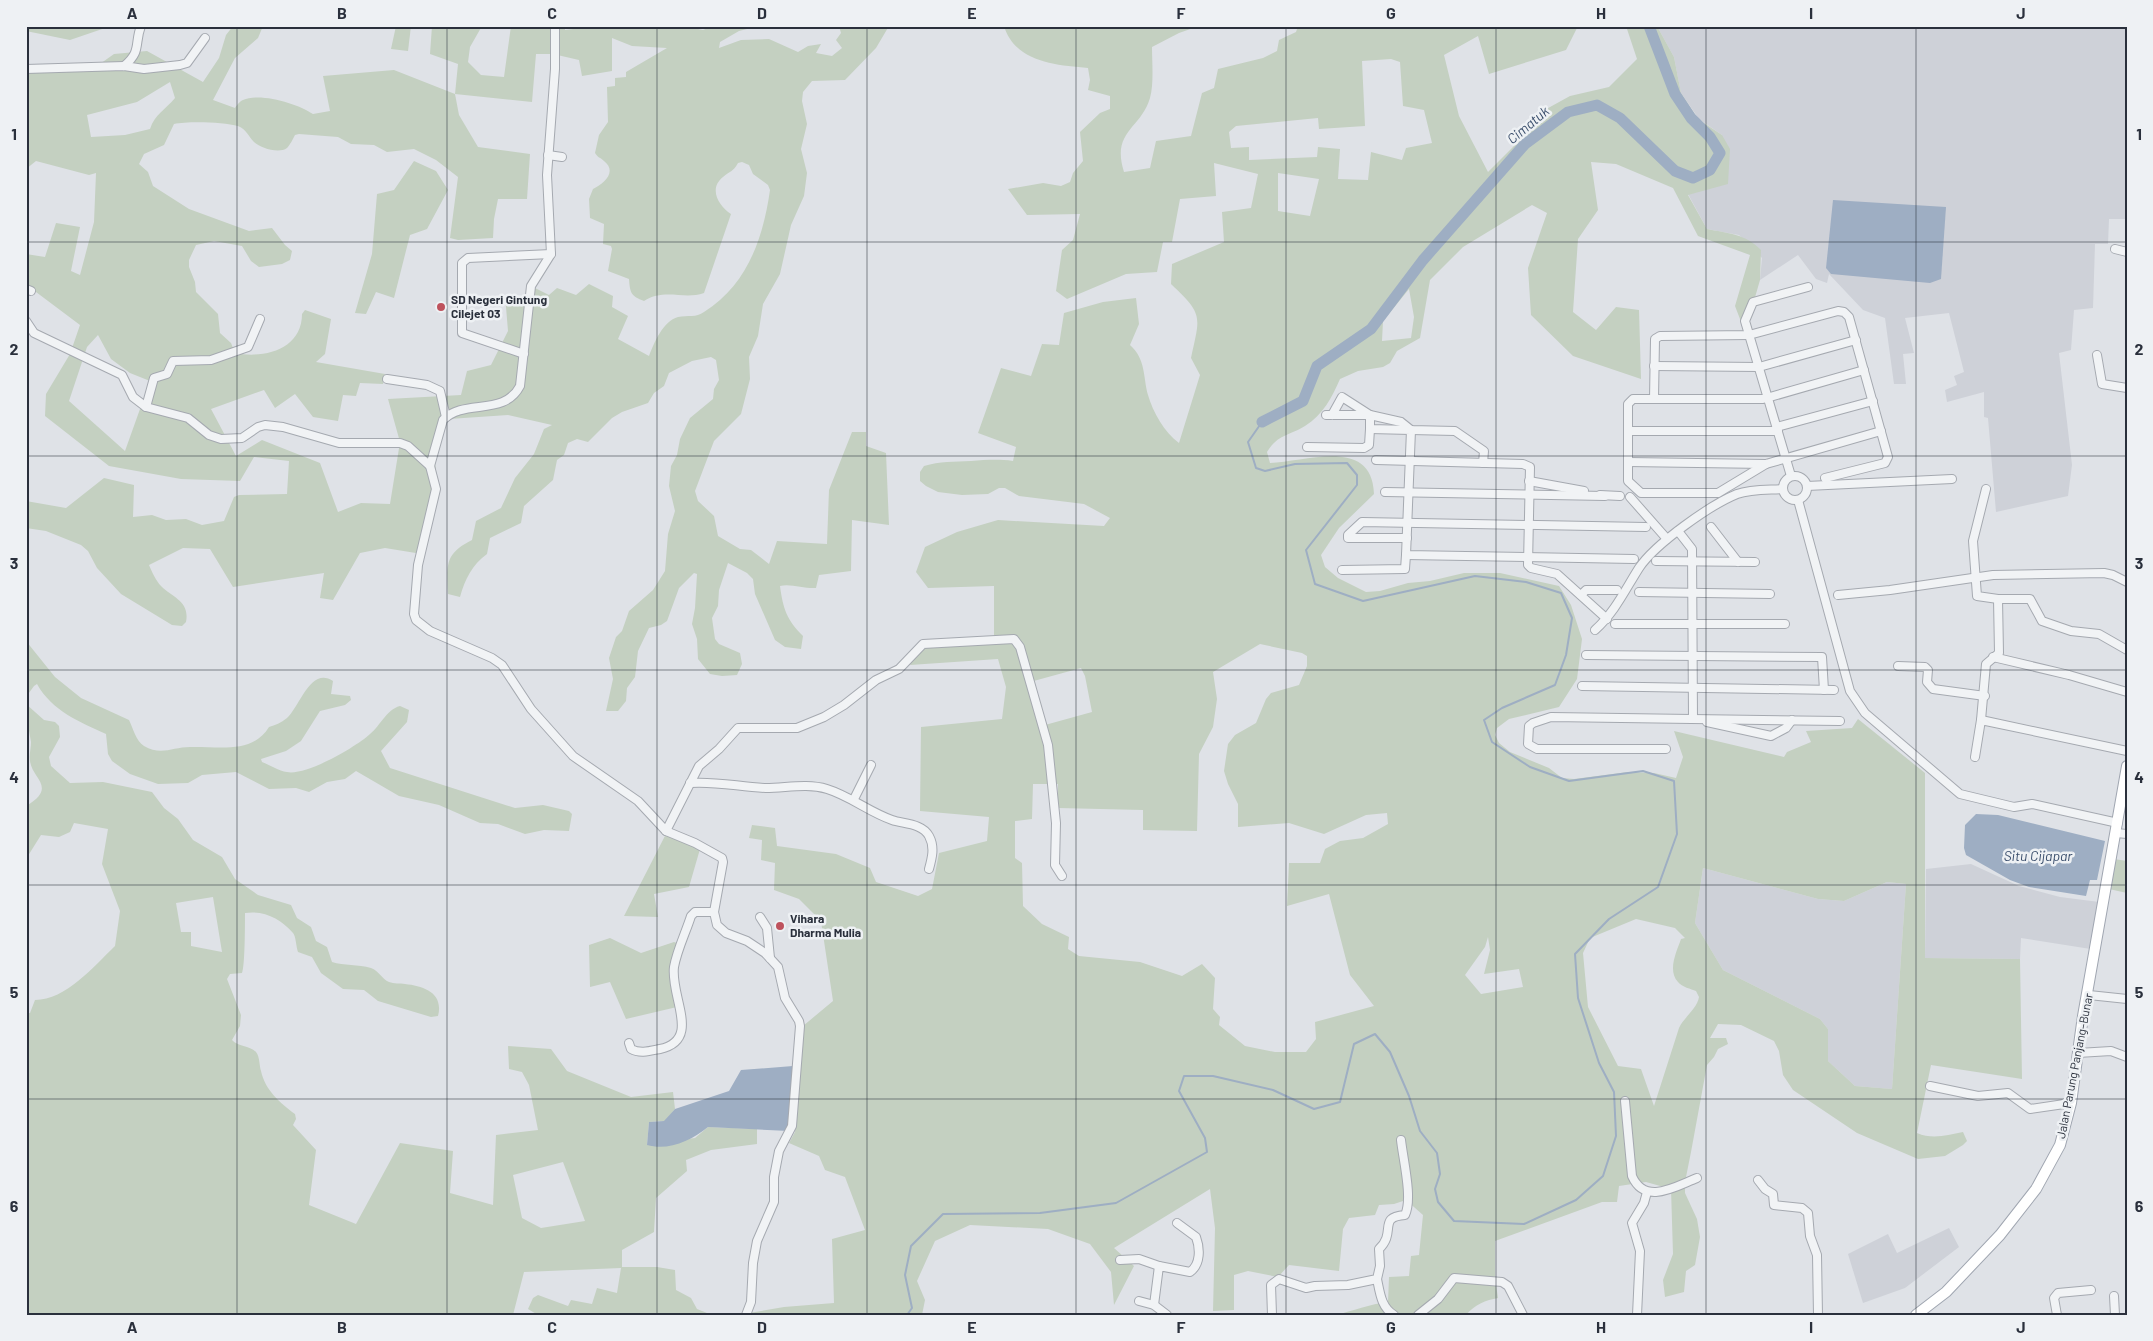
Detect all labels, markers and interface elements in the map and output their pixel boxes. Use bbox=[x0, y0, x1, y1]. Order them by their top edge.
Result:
text: A bbox=[127, 3, 138, 22]
text: B bbox=[337, 3, 347, 22]
text: C bbox=[547, 3, 557, 22]
text: D bbox=[757, 3, 767, 22]
text: E bbox=[967, 3, 977, 22]
text: F bbox=[1177, 3, 1186, 22]
text: G bbox=[1386, 3, 1396, 22]
text: H bbox=[1596, 3, 1606, 22]
text: I bbox=[1809, 3, 1813, 22]
text: J bbox=[2016, 3, 2026, 22]
water label: Cimatuk bbox=[1503, 102, 1552, 147]
text: 1 bbox=[11, 124, 17, 143]
text: 1 bbox=[2136, 124, 2142, 143]
place label: SD Negeri Gintung Cilejet 03 bbox=[451, 292, 547, 320]
marker: SD Negeri Gintung Cilejet 03 bbox=[435, 301, 447, 313]
text: 2 bbox=[10, 339, 19, 358]
text: 2 bbox=[2135, 339, 2144, 358]
text: 3 bbox=[10, 553, 18, 572]
text: 3 bbox=[2135, 553, 2143, 572]
text: 4 bbox=[9, 767, 19, 786]
text: 4 bbox=[2134, 767, 2144, 786]
water label: Situ Cijapar bbox=[2004, 847, 2073, 864]
place label: Vihara Dharma Mulia bbox=[790, 911, 861, 939]
marker: Vihara Dharma Mulia bbox=[774, 920, 786, 932]
text: 5 bbox=[10, 982, 19, 1001]
text: 5 bbox=[2135, 982, 2144, 1001]
street label: Jalan Parung Panjang–Bunar bbox=[2053, 991, 2095, 1140]
text: 6 bbox=[10, 1196, 19, 1215]
text: 6 bbox=[2135, 1196, 2144, 1215]
text: A bbox=[127, 1317, 138, 1336]
text: B bbox=[337, 1317, 347, 1336]
text: C bbox=[547, 1317, 557, 1336]
text: D bbox=[757, 1317, 767, 1336]
text: E bbox=[967, 1317, 977, 1336]
text: F bbox=[1177, 1317, 1186, 1336]
text: G bbox=[1386, 1317, 1396, 1336]
text: H bbox=[1596, 1317, 1606, 1336]
text: I bbox=[1809, 1317, 1813, 1336]
text: J bbox=[2016, 1317, 2026, 1336]

